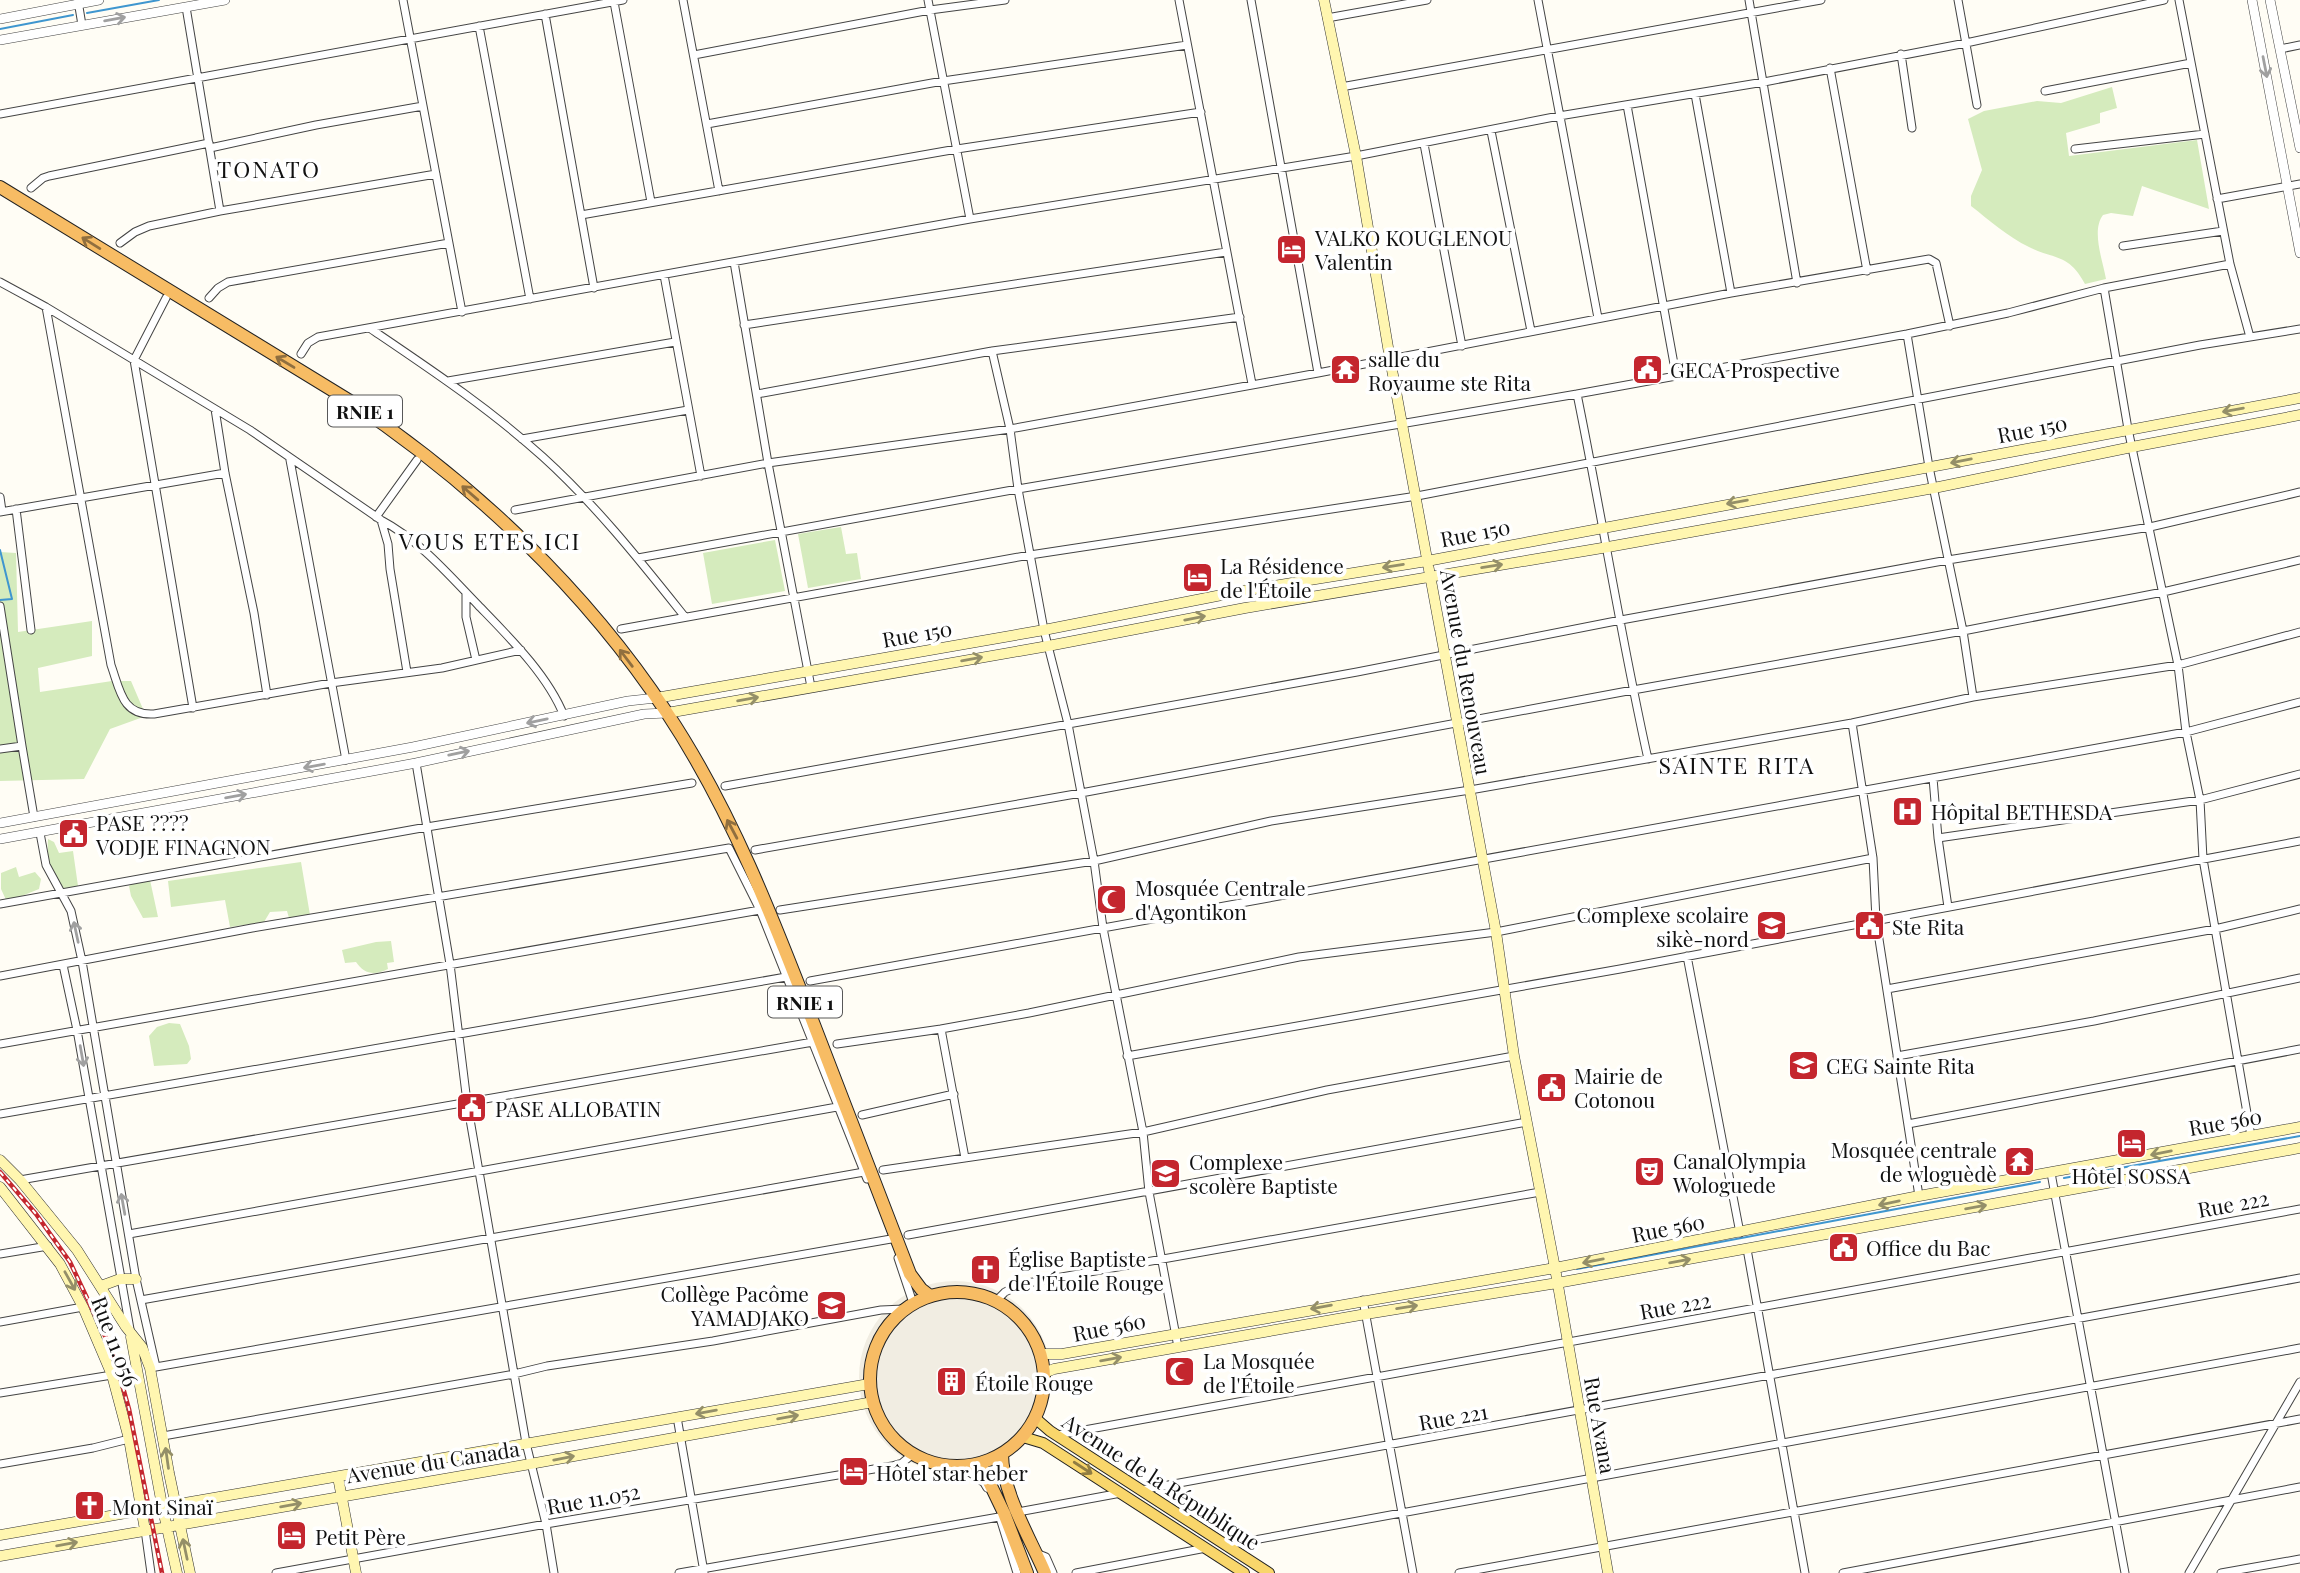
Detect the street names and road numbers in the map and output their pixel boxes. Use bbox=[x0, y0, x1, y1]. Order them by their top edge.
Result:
road number: RNIE 1 bbox=[328, 396, 402, 426]
street label: Rue 150 bbox=[1995, 408, 2069, 448]
street label: Rue 150 bbox=[1438, 512, 1512, 552]
street label: Avenue du Renouveau bbox=[1435, 566, 1499, 777]
street label: Rue 150 bbox=[880, 613, 954, 653]
road number: RNIE 1 bbox=[768, 986, 842, 1018]
street label: Rue 560 bbox=[2186, 1101, 2264, 1141]
street label: Rue 222 bbox=[2195, 1183, 2271, 1223]
street label: Rue 560 bbox=[1629, 1206, 1707, 1248]
street label: Rue 222 bbox=[1637, 1285, 1713, 1325]
street label: Rue 11.056 bbox=[86, 1292, 146, 1390]
street label: Rue 560 bbox=[1070, 1305, 1148, 1347]
street label: Rue Avana bbox=[1579, 1374, 1623, 1476]
street label: Rue 221 bbox=[1416, 1396, 1490, 1436]
street label: Avenue de la République bbox=[1057, 1406, 1266, 1555]
street label: Avenue du Canada bbox=[344, 1433, 522, 1489]
street label: Rue 11.052 bbox=[544, 1476, 642, 1520]

